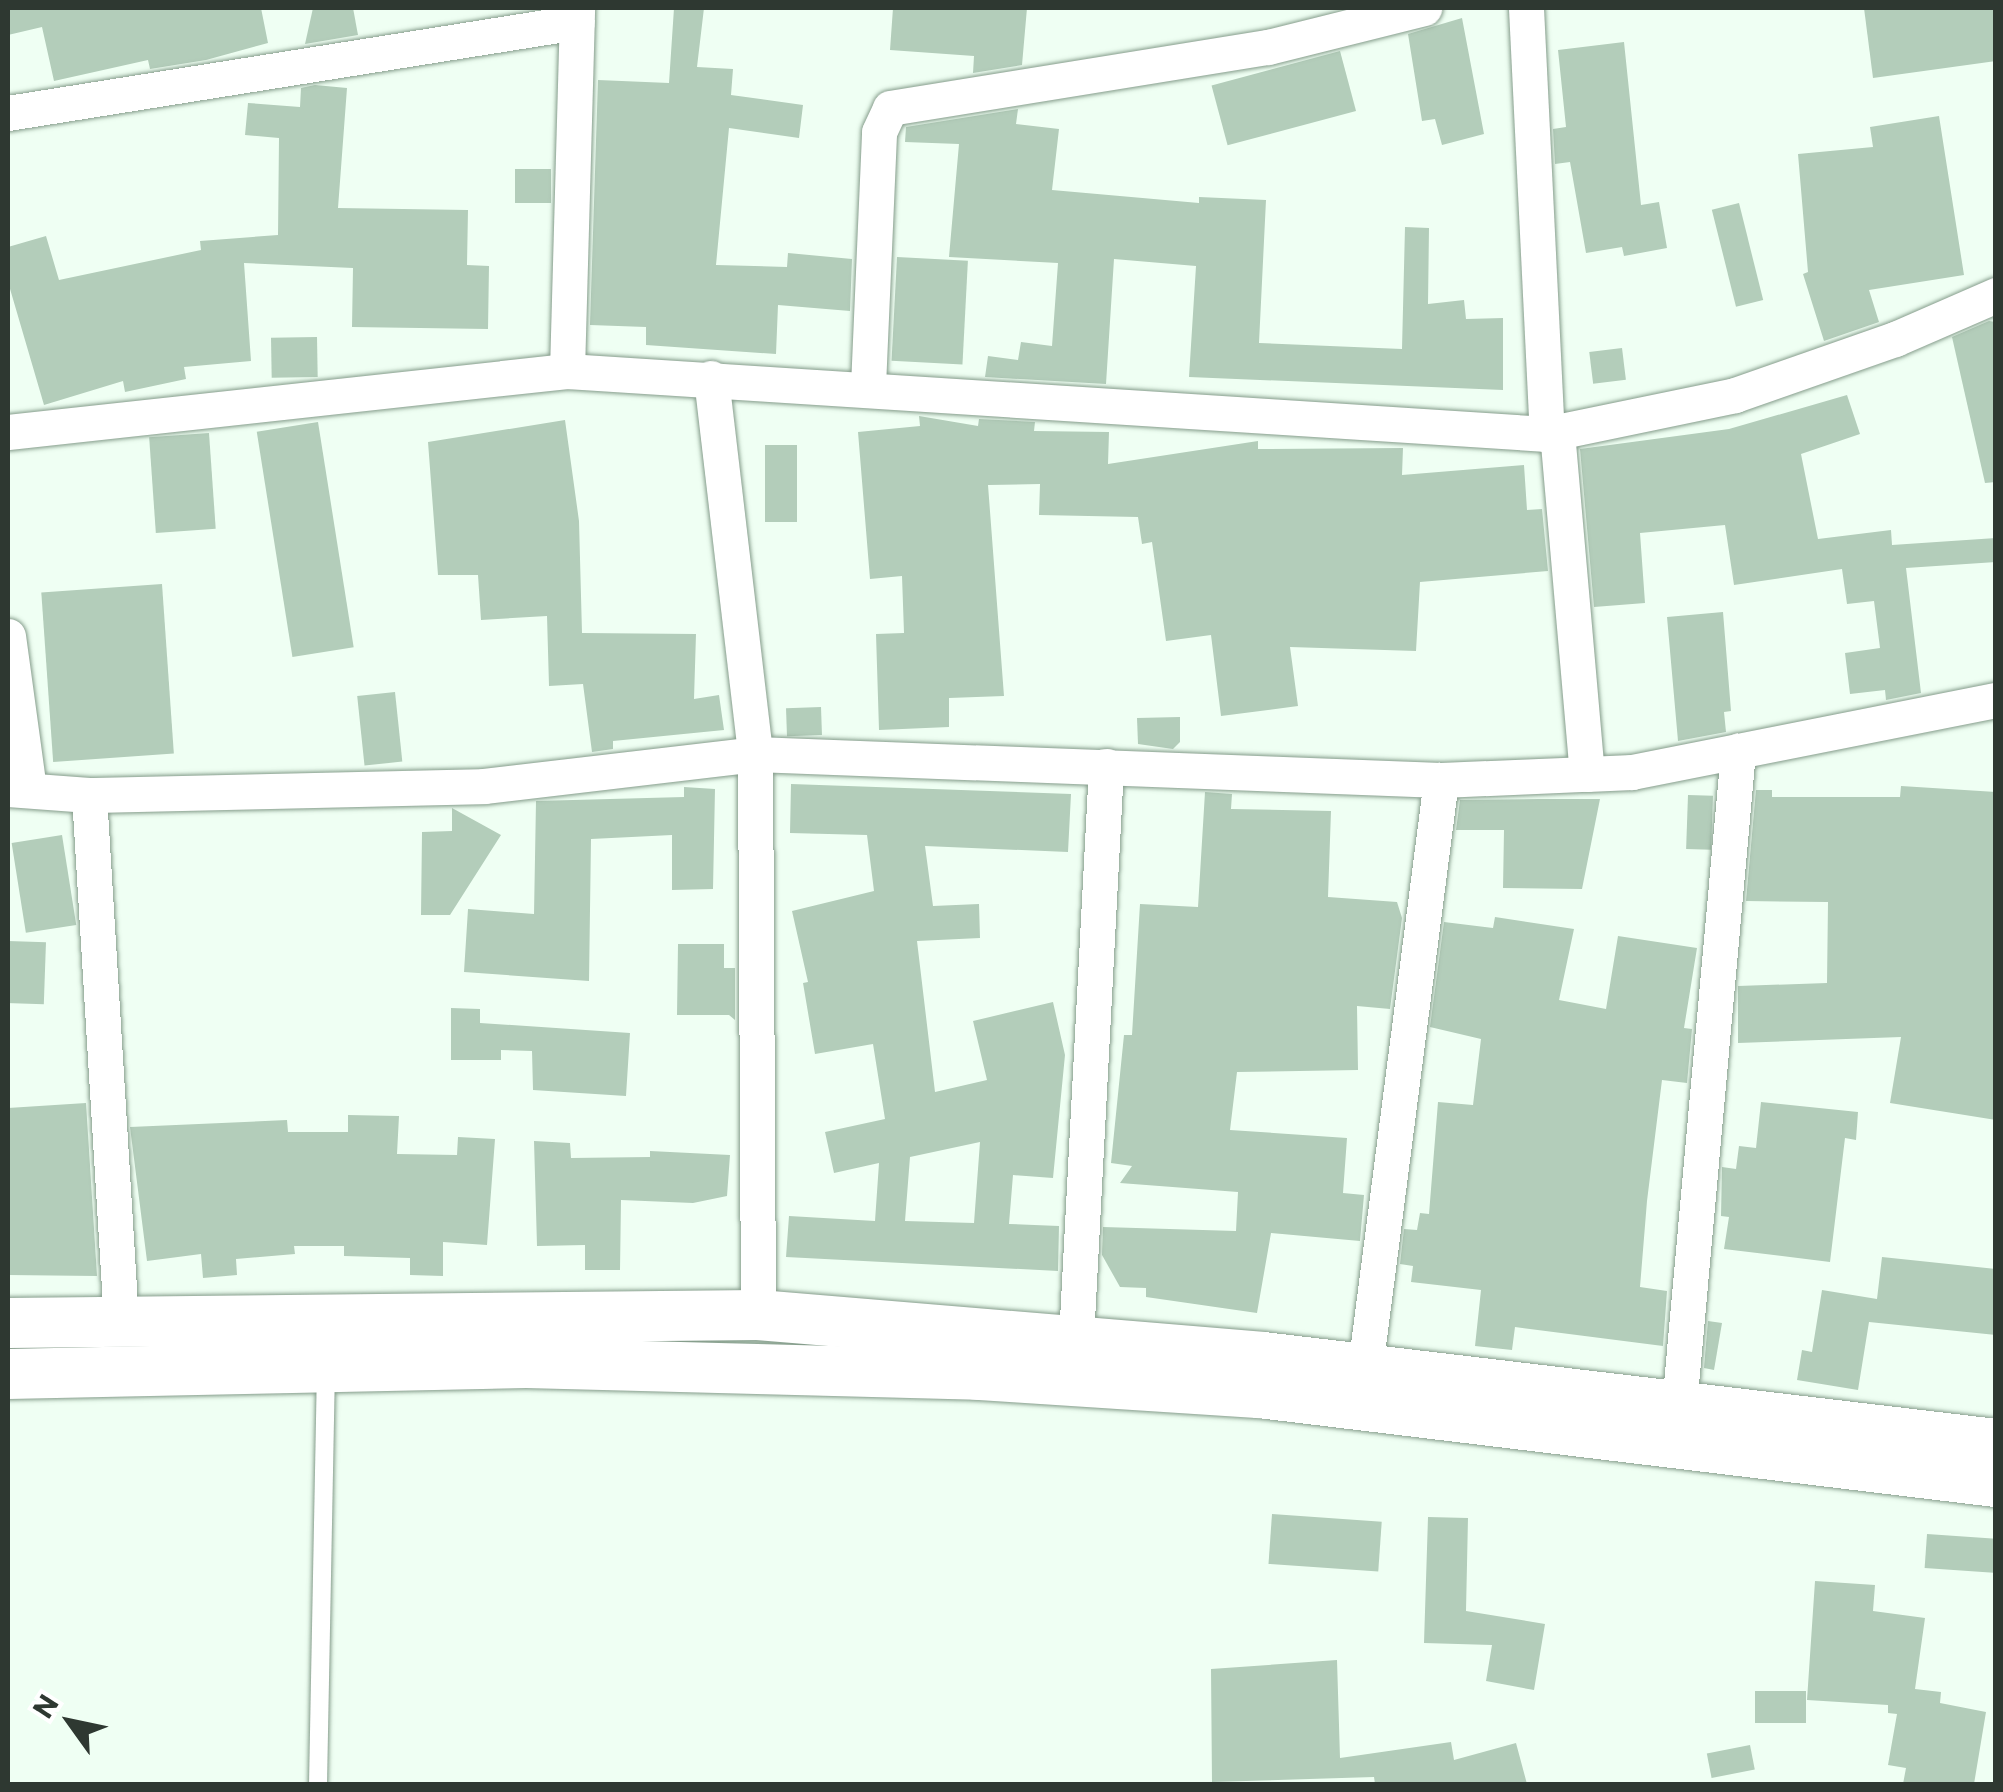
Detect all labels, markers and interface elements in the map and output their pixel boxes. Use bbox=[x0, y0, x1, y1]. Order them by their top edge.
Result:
north arrow bbox=[20, 1672, 120, 1772]
text: N bbox=[25, 1688, 65, 1724]

